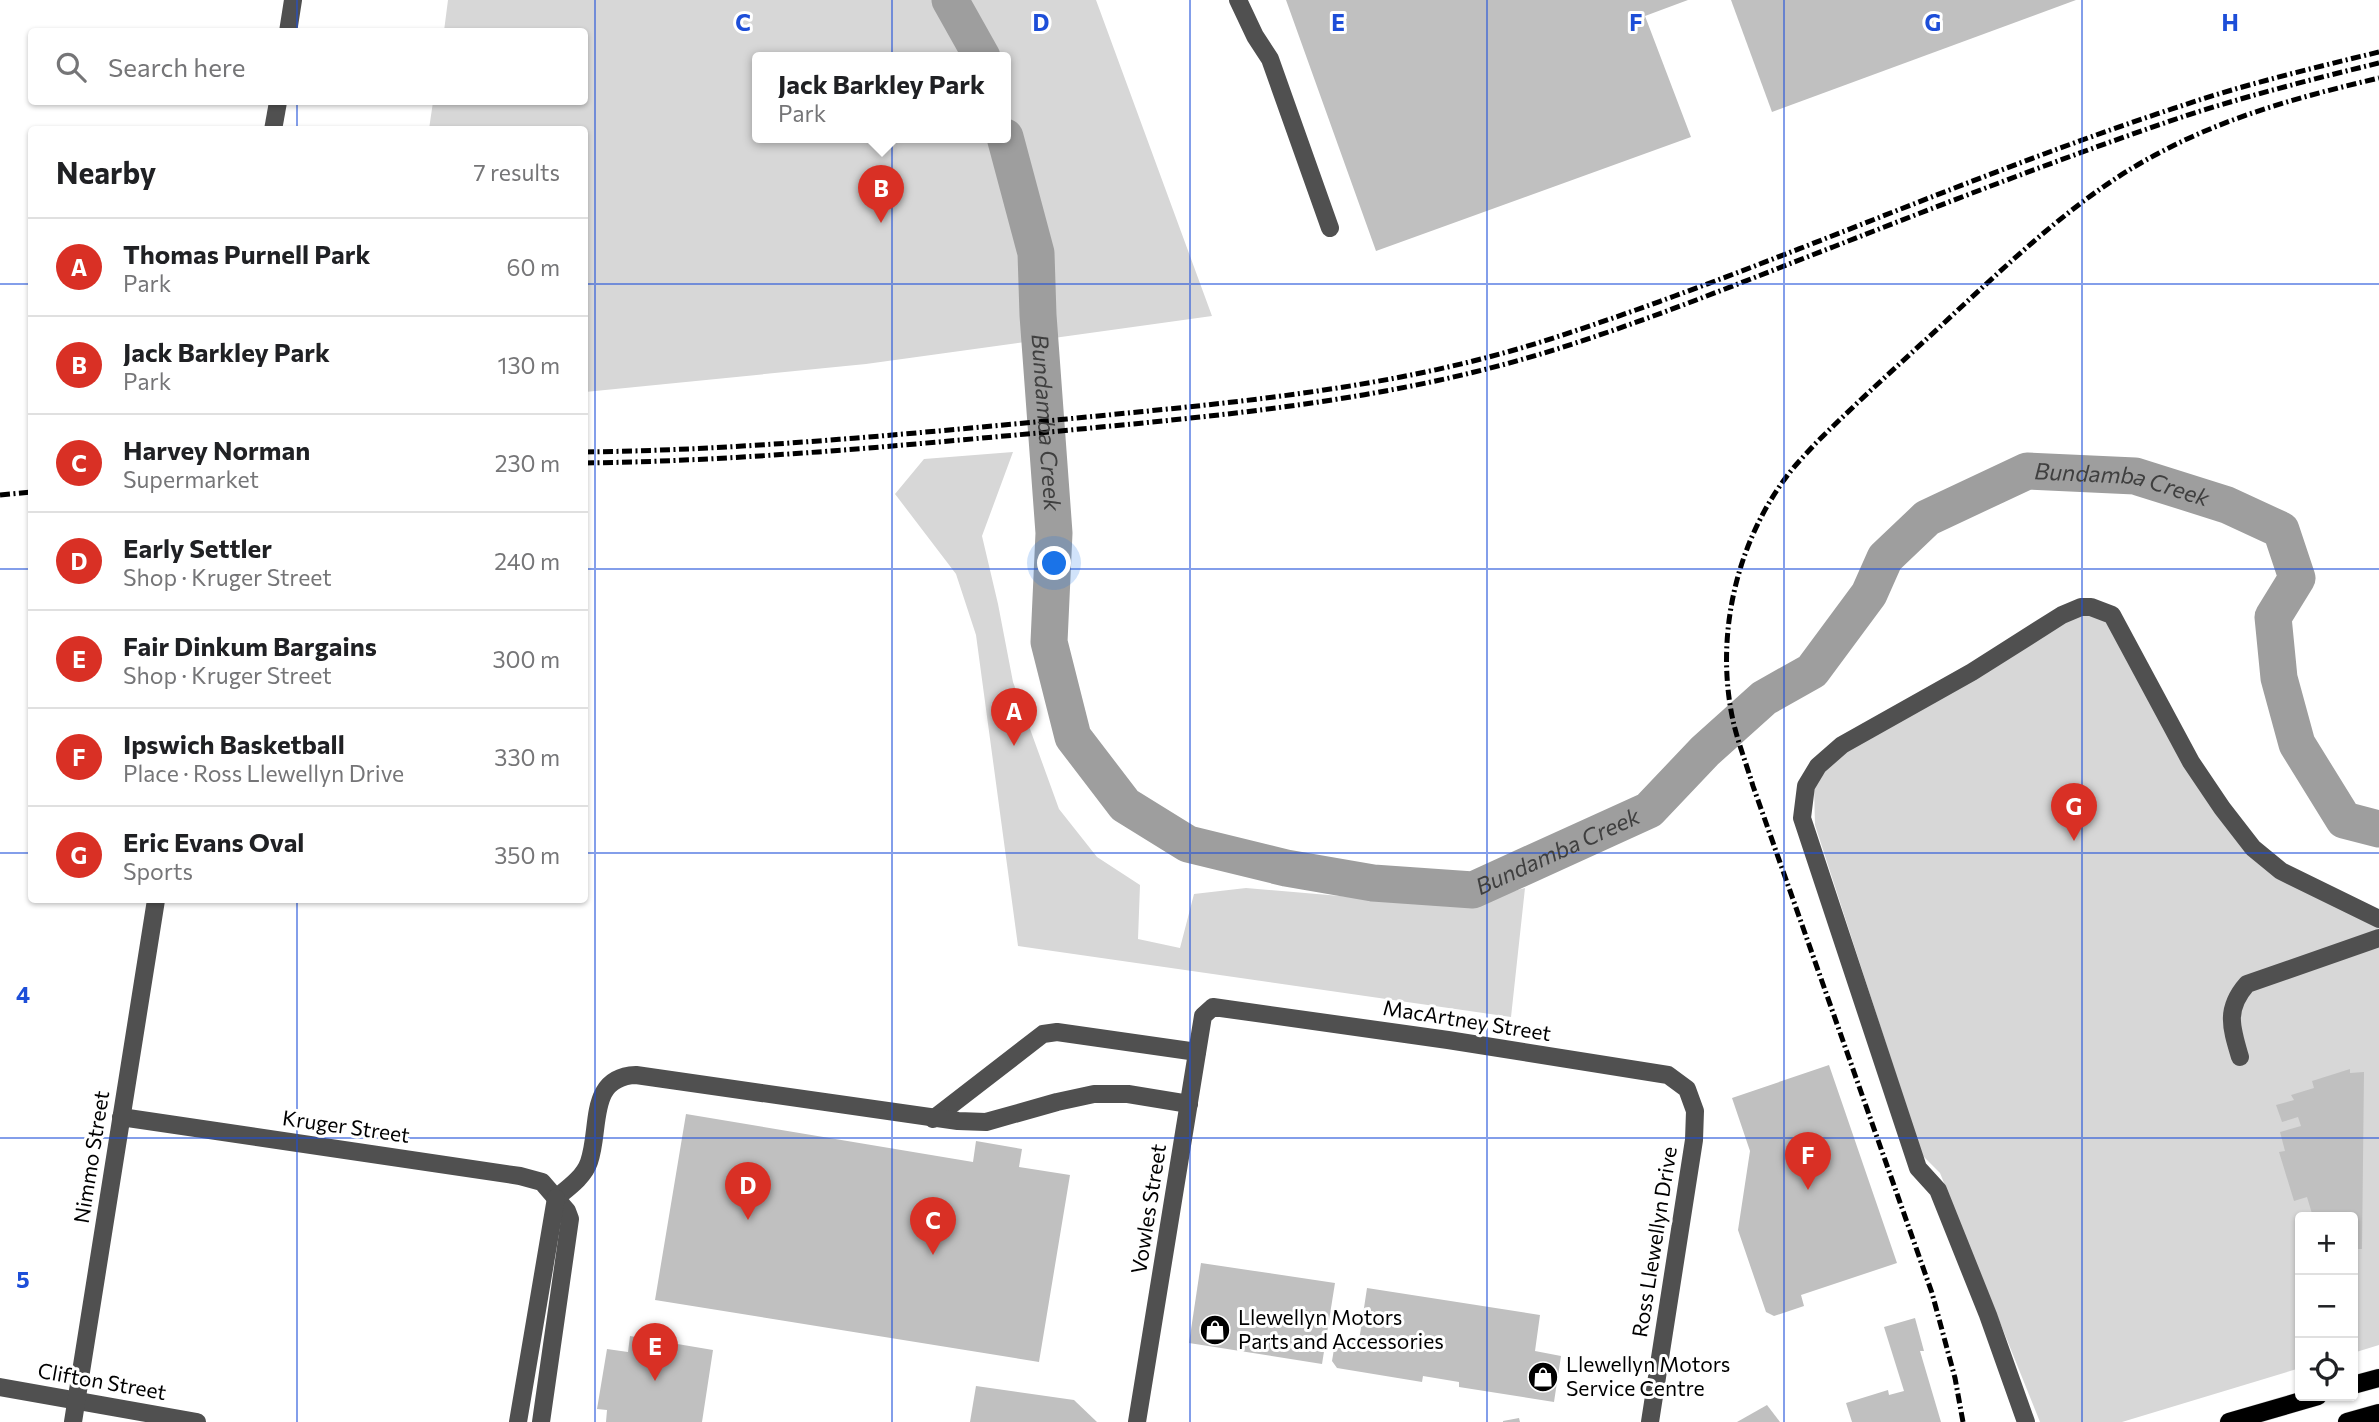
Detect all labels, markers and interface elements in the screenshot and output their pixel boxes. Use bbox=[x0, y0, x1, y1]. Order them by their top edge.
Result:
text: C bbox=[735, 8, 751, 36]
text: D bbox=[1033, 8, 1050, 36]
text: E bbox=[1331, 8, 1345, 36]
text: F bbox=[1629, 8, 1643, 36]
text: G bbox=[1925, 8, 1941, 36]
text: H bbox=[2221, 8, 2239, 36]
search box bbox=[28, 28, 588, 105]
icon: search bbox=[52, 48, 90, 86]
text: Search here bbox=[108, 51, 246, 82]
popup bbox=[752, 52, 1011, 143]
text: Jack Barkley Park bbox=[778, 68, 985, 99]
text: Park bbox=[778, 99, 826, 127]
text: Nearby bbox=[56, 153, 156, 190]
text: 7 results bbox=[473, 158, 560, 186]
pin: B bbox=[858, 165, 904, 223]
text: Thomas Purnell Park bbox=[123, 238, 370, 269]
text: A bbox=[71, 253, 87, 281]
text: 60 m bbox=[507, 253, 560, 281]
text: Park bbox=[123, 269, 171, 297]
water label: Bundamba Creek bbox=[1026, 333, 1067, 513]
text: Jack Barkley Park bbox=[123, 336, 330, 367]
text: B bbox=[71, 351, 87, 379]
text: 130 m bbox=[498, 351, 560, 379]
text: Park bbox=[123, 367, 171, 395]
text: Harvey Norman bbox=[123, 434, 310, 465]
text: C bbox=[71, 449, 87, 477]
text: 230 m bbox=[495, 449, 560, 477]
water label: Bundamba Creek bbox=[2034, 456, 2214, 512]
text: Supermarket bbox=[123, 465, 259, 493]
text: Early Settler bbox=[123, 532, 272, 563]
your location bbox=[1037, 546, 1071, 580]
text: D bbox=[71, 547, 87, 575]
text: 240 m bbox=[494, 547, 560, 575]
text: Shop · Kruger Street bbox=[123, 563, 332, 591]
text: Fair Dinkum Bargains bbox=[123, 630, 377, 661]
text: E bbox=[72, 645, 86, 673]
text: 300 m bbox=[492, 645, 560, 673]
text: Shop · Kruger Street bbox=[123, 661, 332, 689]
pin: A bbox=[991, 688, 1037, 746]
text: Ipswich Basketball bbox=[123, 728, 345, 759]
text: F bbox=[72, 743, 86, 771]
text: 330 m bbox=[494, 743, 560, 771]
text: Place · Ross Llewellyn Drive bbox=[123, 759, 404, 787]
pin: G bbox=[2051, 783, 2097, 841]
water label: Bundamba Creek bbox=[1471, 801, 1644, 900]
text: Eric Evans Oval bbox=[123, 826, 304, 857]
text: G bbox=[71, 841, 87, 869]
text: 350 m bbox=[494, 841, 560, 869]
text: Sports bbox=[123, 857, 193, 885]
text: 4 bbox=[16, 980, 30, 1008]
street label: MacArtney Street bbox=[1381, 994, 1553, 1045]
street label: Nimmo Street bbox=[68, 1089, 113, 1225]
street label: Kruger Street bbox=[281, 1104, 411, 1147]
pin: F bbox=[1785, 1132, 1831, 1190]
street label: Vowles Street bbox=[1125, 1142, 1170, 1276]
street label: Ross Llewellyn Drive bbox=[1626, 1145, 1681, 1339]
pin: D bbox=[725, 1162, 771, 1220]
pin: C bbox=[910, 1197, 956, 1255]
map controls bbox=[2295, 1212, 2358, 1401]
button: + bbox=[2295, 1212, 2358, 1275]
text: 5 bbox=[16, 1265, 30, 1293]
button: − bbox=[2295, 1275, 2358, 1338]
place label: Llewellyn Motors Parts and Accessories bbox=[1238, 1304, 1444, 1353]
shop icon: Llewellyn Motors Parts and Accessories bbox=[1198, 1313, 1232, 1347]
pin: E bbox=[632, 1323, 678, 1381]
button: locate bbox=[2295, 1338, 2358, 1401]
place label: Llewellyn Motors Service Centre bbox=[1566, 1351, 1730, 1400]
street label: Clifton Street bbox=[36, 1357, 168, 1404]
shop icon: Llewellyn Motors Service Centre bbox=[1526, 1360, 1560, 1394]

